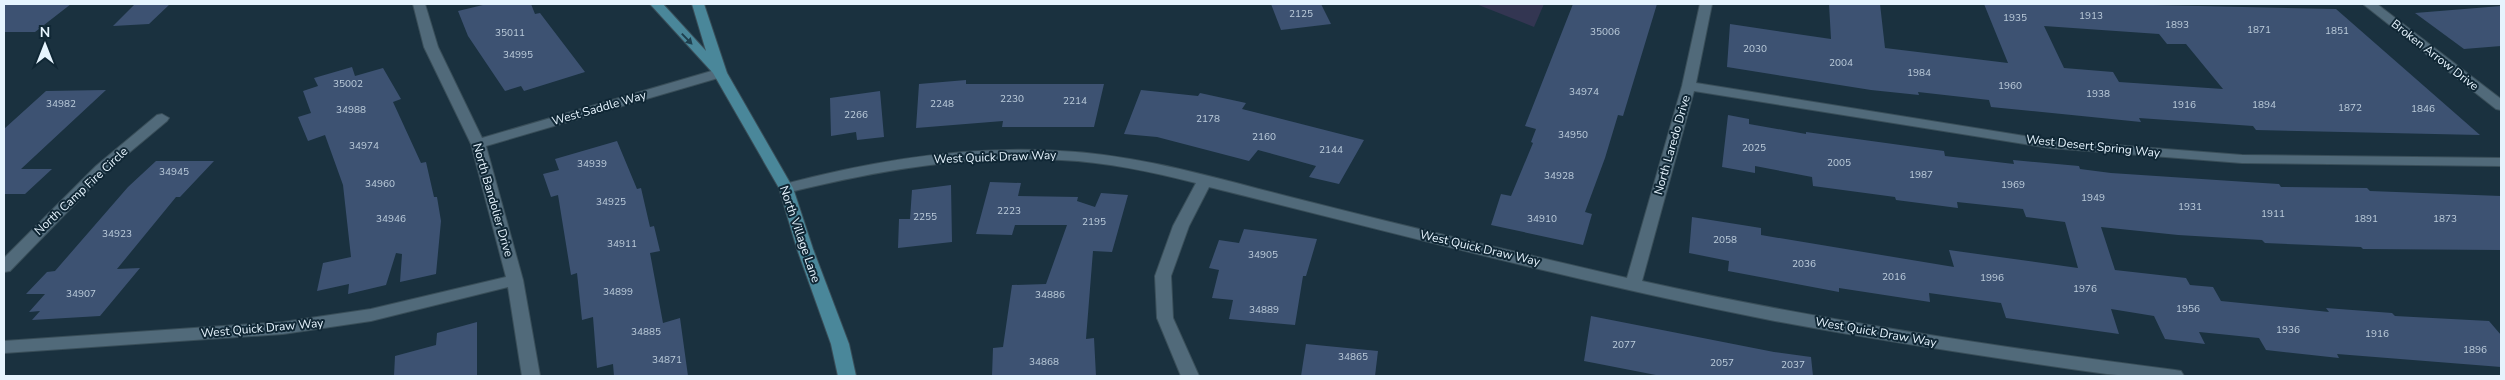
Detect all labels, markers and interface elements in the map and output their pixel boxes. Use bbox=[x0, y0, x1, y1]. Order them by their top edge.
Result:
house number: 2125 bbox=[1289, 7, 1313, 21]
house number: 1913 bbox=[2079, 9, 2103, 23]
house number: 1935 bbox=[2003, 11, 2027, 25]
street label: Broken Arrow Drive bbox=[2388, 16, 2482, 94]
house number: 1893 bbox=[2165, 18, 2189, 32]
north arrow bbox=[20, 20, 70, 70]
text: N bbox=[40, 23, 50, 42]
house number: 1871 bbox=[2247, 23, 2271, 37]
house number: 1851 bbox=[2325, 24, 2349, 38]
house number: 35006 bbox=[1590, 25, 1620, 39]
house number: 35011 bbox=[495, 26, 525, 40]
one-way arrow bbox=[681, 33, 693, 45]
house number: 2030 bbox=[1743, 42, 1767, 56]
house number: 34995 bbox=[503, 48, 533, 62]
house number: 2004 bbox=[1829, 56, 1853, 70]
house number: 1984 bbox=[1907, 66, 1931, 80]
house number: 35002 bbox=[333, 77, 363, 91]
house number: 1960 bbox=[1998, 79, 2022, 93]
house number: 34974 bbox=[1569, 85, 1599, 99]
street label: West Saddle Way bbox=[550, 87, 649, 129]
house number: 1938 bbox=[2086, 87, 2110, 101]
house number: 2230 bbox=[1000, 92, 1024, 106]
street label: North Laredo Drive bbox=[1650, 93, 1694, 197]
house number: 2214 bbox=[1063, 94, 1087, 108]
house number: 34982 bbox=[46, 97, 76, 111]
house number: 2248 bbox=[930, 97, 954, 111]
house number: 1916 bbox=[2172, 98, 2196, 112]
house number: 1894 bbox=[2252, 98, 2276, 112]
house number: 1872 bbox=[2338, 101, 2362, 115]
house number: 1846 bbox=[2411, 102, 2435, 116]
house number: 34988 bbox=[336, 103, 366, 117]
house number: 2266 bbox=[844, 108, 868, 122]
house number: 2178 bbox=[1196, 112, 1220, 126]
house number: 34950 bbox=[1558, 128, 1588, 142]
house number: 2160 bbox=[1252, 130, 1276, 144]
street label: West Desert Spring Way bbox=[2025, 131, 2162, 161]
house number: 34974 bbox=[349, 139, 379, 153]
street label: North Bandolier Drive bbox=[469, 141, 517, 259]
house number: 2025 bbox=[1742, 141, 1766, 155]
street label: North Camp Fire Circle bbox=[31, 143, 131, 239]
house number: 2144 bbox=[1319, 143, 1343, 157]
street label: West Quick Draw Way bbox=[933, 147, 1057, 167]
house number: 2005 bbox=[1827, 156, 1851, 170]
house number: 34939 bbox=[577, 157, 607, 171]
house number: 34945 bbox=[159, 165, 189, 179]
house number: 1987 bbox=[1909, 168, 1933, 182]
house number: 34928 bbox=[1544, 169, 1574, 183]
house number: 34960 bbox=[365, 177, 395, 191]
house number: 1969 bbox=[2001, 178, 2025, 192]
street label: North Village Lane bbox=[776, 183, 824, 285]
house number: 1949 bbox=[2081, 191, 2105, 205]
house number: 34925 bbox=[596, 195, 626, 209]
house number: 1931 bbox=[2178, 200, 2202, 214]
house number: 2223 bbox=[997, 204, 1021, 218]
house number: 1911 bbox=[2261, 207, 2285, 221]
house number: 2255 bbox=[913, 210, 937, 224]
house number: 34946 bbox=[376, 212, 406, 226]
house number: 34910 bbox=[1527, 212, 1557, 226]
house number: 1891 bbox=[2354, 212, 2378, 226]
house number: 1873 bbox=[2433, 212, 2457, 226]
house number: 2195 bbox=[1082, 215, 1106, 229]
street label: West Quick Draw Way bbox=[1418, 226, 1542, 270]
house number: 34923 bbox=[102, 227, 132, 241]
house number: 2058 bbox=[1713, 233, 1737, 247]
house number: 34911 bbox=[607, 237, 637, 251]
house number: 34905 bbox=[1248, 248, 1278, 262]
house number: 2036 bbox=[1792, 257, 1816, 271]
house number: 2016 bbox=[1882, 270, 1906, 284]
house number: 1996 bbox=[1980, 271, 2004, 285]
house number: 1976 bbox=[2073, 282, 2097, 296]
house number: 34899 bbox=[603, 285, 633, 299]
house number: 34907 bbox=[66, 287, 96, 301]
house number: 34886 bbox=[1035, 288, 1065, 302]
house number: 1956 bbox=[2176, 302, 2200, 316]
house number: 34889 bbox=[1249, 303, 1279, 317]
street label: West Quick Draw Way bbox=[1814, 313, 1939, 351]
street label: West Quick Draw Way bbox=[200, 315, 325, 341]
house number: 1936 bbox=[2276, 323, 2300, 337]
house number: 34885 bbox=[631, 325, 661, 339]
house number: 1916 bbox=[2365, 327, 2389, 341]
house number: 2077 bbox=[1612, 338, 1636, 352]
house number: 1896 bbox=[2463, 343, 2487, 357]
house number: 34865 bbox=[1338, 350, 1368, 364]
house number: 34871 bbox=[652, 353, 682, 367]
house number: 34868 bbox=[1029, 355, 1059, 369]
house number: 2057 bbox=[1710, 356, 1734, 370]
house number: 2037 bbox=[1781, 358, 1805, 372]

